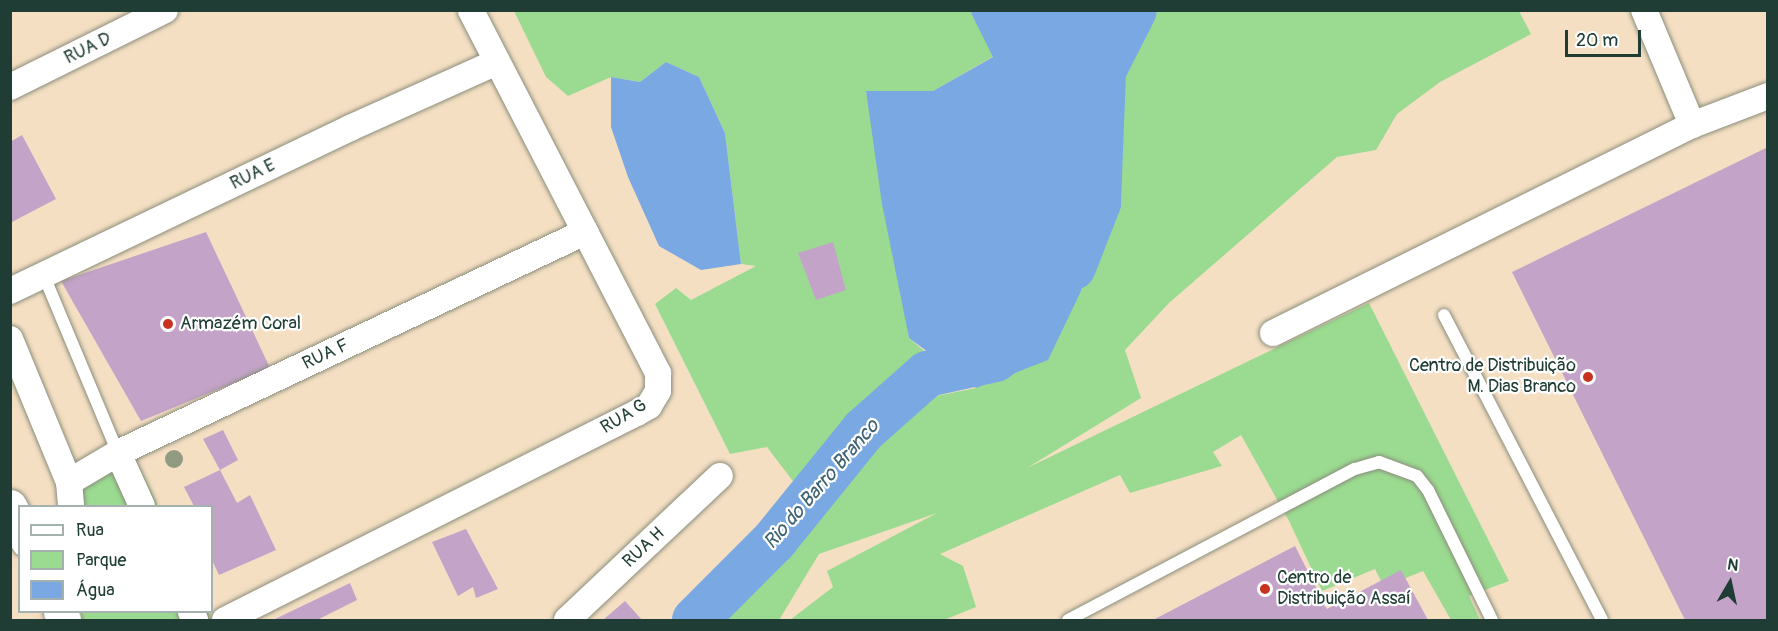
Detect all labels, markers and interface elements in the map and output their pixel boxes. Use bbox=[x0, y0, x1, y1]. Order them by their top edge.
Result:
scale bar bbox=[1568, 18, 1644, 56]
street label: RUA D bbox=[61, 29, 115, 69]
text: 20 m bbox=[1576, 29, 1618, 52]
street label: RUA E bbox=[227, 155, 279, 195]
place label: Armazém Coral bbox=[180, 313, 301, 335]
marker: Armazém Coral bbox=[161, 317, 175, 331]
street label: RUA F bbox=[299, 335, 353, 375]
place label: Centro de Distribuição M. Dias Branco bbox=[1409, 356, 1576, 398]
marker: Centro de Distribuição M. Dias Branco bbox=[1581, 370, 1595, 384]
street label: RUA G bbox=[597, 395, 651, 439]
water label: Rio do Barro Branco bbox=[758, 414, 884, 554]
legend bbox=[18, 505, 213, 613]
text: Rua bbox=[76, 519, 104, 542]
street label: RUA H bbox=[619, 523, 669, 573]
text: Parque bbox=[76, 549, 126, 572]
north arrow bbox=[1700, 553, 1760, 613]
text: N bbox=[1726, 554, 1740, 576]
place label: Centro de Distribuição Assaí bbox=[1277, 568, 1411, 610]
text: Água bbox=[76, 579, 115, 602]
marker: Centro de Distribuição Assaí bbox=[1258, 582, 1272, 596]

